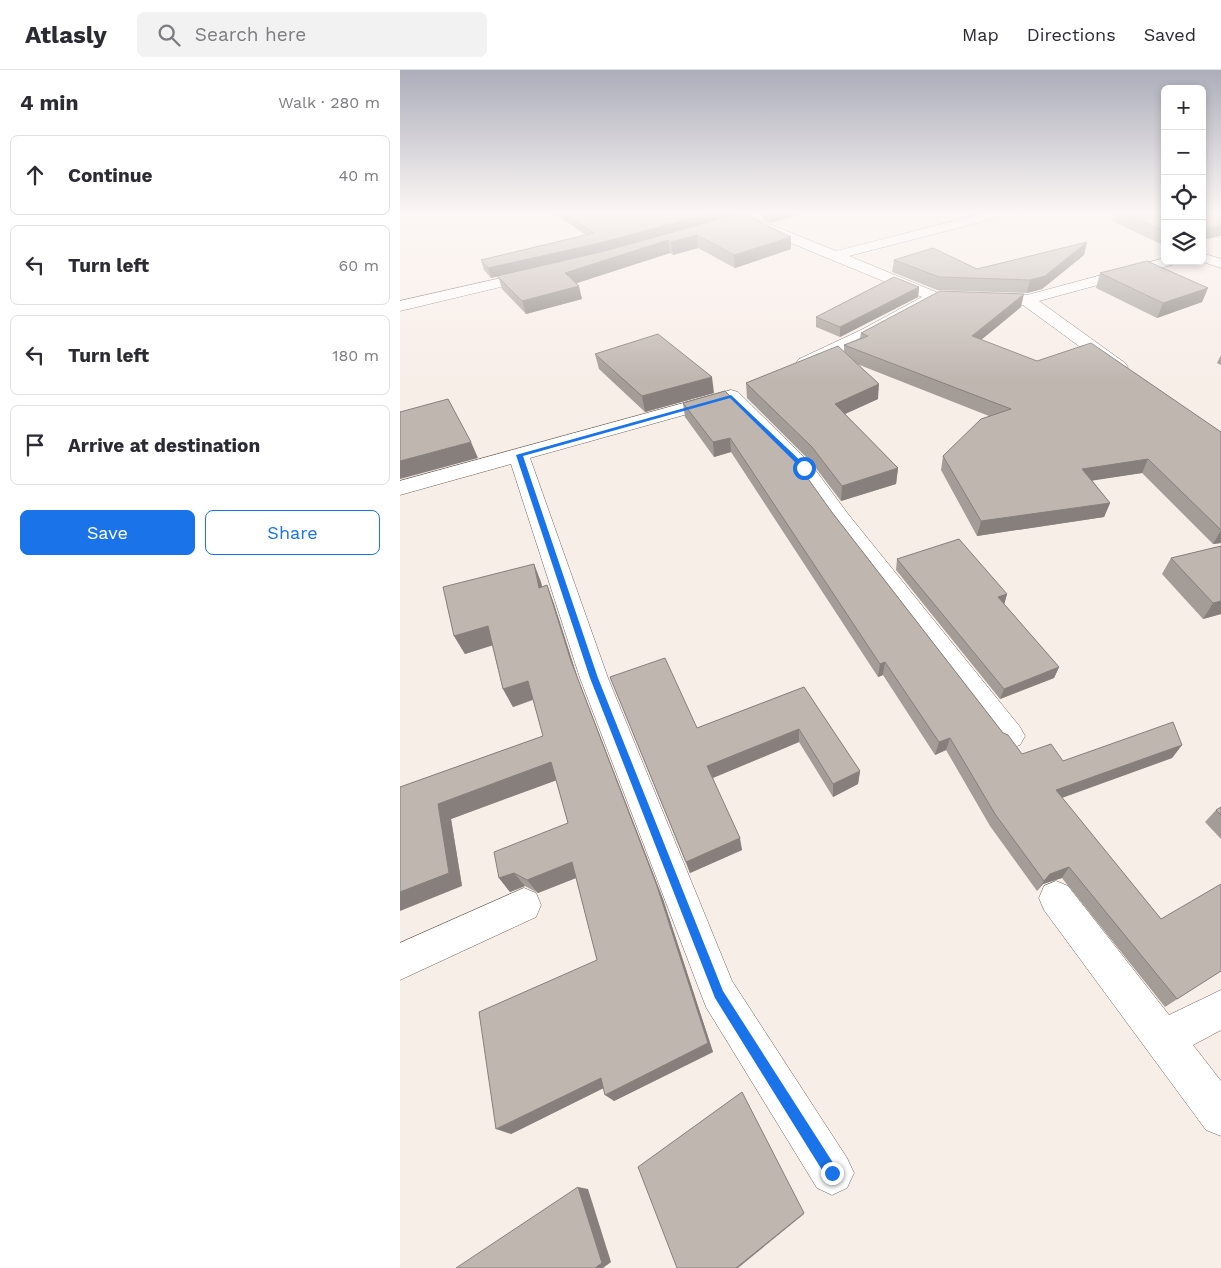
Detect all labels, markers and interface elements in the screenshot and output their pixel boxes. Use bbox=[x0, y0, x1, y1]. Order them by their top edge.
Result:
search box bbox=[137, 12, 487, 57]
text: Atlasly bbox=[25, 21, 107, 49]
icon: search bbox=[155, 21, 183, 49]
text: Search here bbox=[195, 23, 306, 46]
text: Map bbox=[962, 24, 999, 45]
text: Directions bbox=[1027, 24, 1116, 45]
text: Saved bbox=[1144, 24, 1196, 45]
map controls bbox=[1161, 85, 1206, 265]
button: + bbox=[1161, 85, 1206, 130]
text: 4 min bbox=[20, 90, 78, 115]
text: Walk · 280 m bbox=[278, 93, 380, 112]
button: − bbox=[1161, 130, 1206, 175]
icon: ahead bbox=[21, 161, 49, 189]
text: Continue bbox=[68, 164, 152, 187]
text: 40 m bbox=[339, 166, 379, 185]
button: locate bbox=[1161, 175, 1206, 220]
button: layers bbox=[1161, 220, 1206, 265]
icon: left bbox=[21, 251, 49, 279]
text: Turn left bbox=[68, 254, 149, 277]
text: 60 m bbox=[339, 256, 379, 275]
icon: left bbox=[21, 341, 49, 369]
text: Turn left bbox=[68, 344, 149, 367]
text: 180 m bbox=[332, 346, 379, 365]
icon: arrive bbox=[21, 431, 49, 459]
text: Arrive at destination bbox=[68, 434, 260, 457]
route start bbox=[793, 457, 816, 480]
button: Save bbox=[20, 510, 195, 555]
button: Share bbox=[205, 510, 380, 555]
route end bbox=[821, 1162, 844, 1185]

